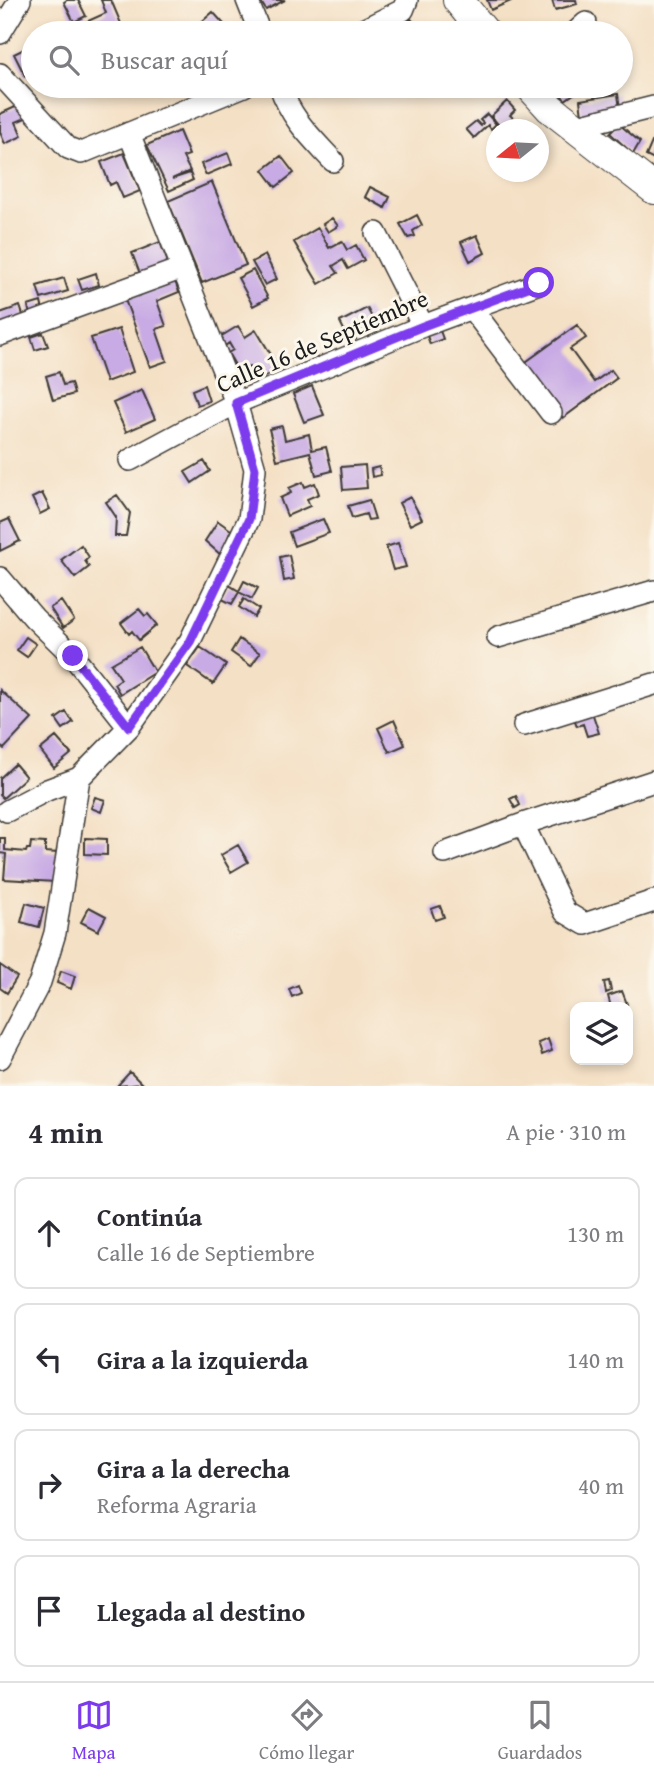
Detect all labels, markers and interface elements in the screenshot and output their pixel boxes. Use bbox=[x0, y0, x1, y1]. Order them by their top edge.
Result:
search box bbox=[21, 21, 633, 98]
text: Buscar aquí bbox=[101, 40, 228, 79]
icon: search bbox=[45, 41, 83, 79]
north arrow bbox=[486, 119, 549, 182]
route start bbox=[523, 267, 554, 298]
street label: Calle 16 de Septiembre bbox=[211, 280, 433, 402]
route end bbox=[57, 640, 88, 671]
map controls bbox=[570, 1002, 633, 1065]
button: layers bbox=[570, 1002, 633, 1065]
text: 4 min bbox=[28, 1110, 103, 1154]
text: A pie · 310 m bbox=[506, 1115, 626, 1148]
text: Continúa bbox=[97, 1197, 202, 1236]
icon: ahead bbox=[30, 1214, 68, 1252]
text: 130 m bbox=[567, 1217, 624, 1250]
text: Calle 16 de Septiembre bbox=[97, 1236, 315, 1269]
icon: left bbox=[30, 1340, 68, 1378]
text: Gira a la izquierda bbox=[97, 1340, 308, 1379]
text: 140 m bbox=[567, 1343, 624, 1376]
text: Gira a la derecha bbox=[97, 1449, 290, 1488]
icon: right bbox=[30, 1466, 68, 1504]
text: 40 m bbox=[578, 1469, 624, 1502]
text: Reforma Agraria bbox=[97, 1488, 257, 1521]
icon: arrive bbox=[30, 1592, 68, 1630]
text: Llegada al destino bbox=[97, 1592, 305, 1631]
tab: Mapa bbox=[72, 1696, 116, 1766]
tab: Cómo llegar bbox=[259, 1696, 354, 1766]
tab: Guardados bbox=[498, 1696, 582, 1766]

